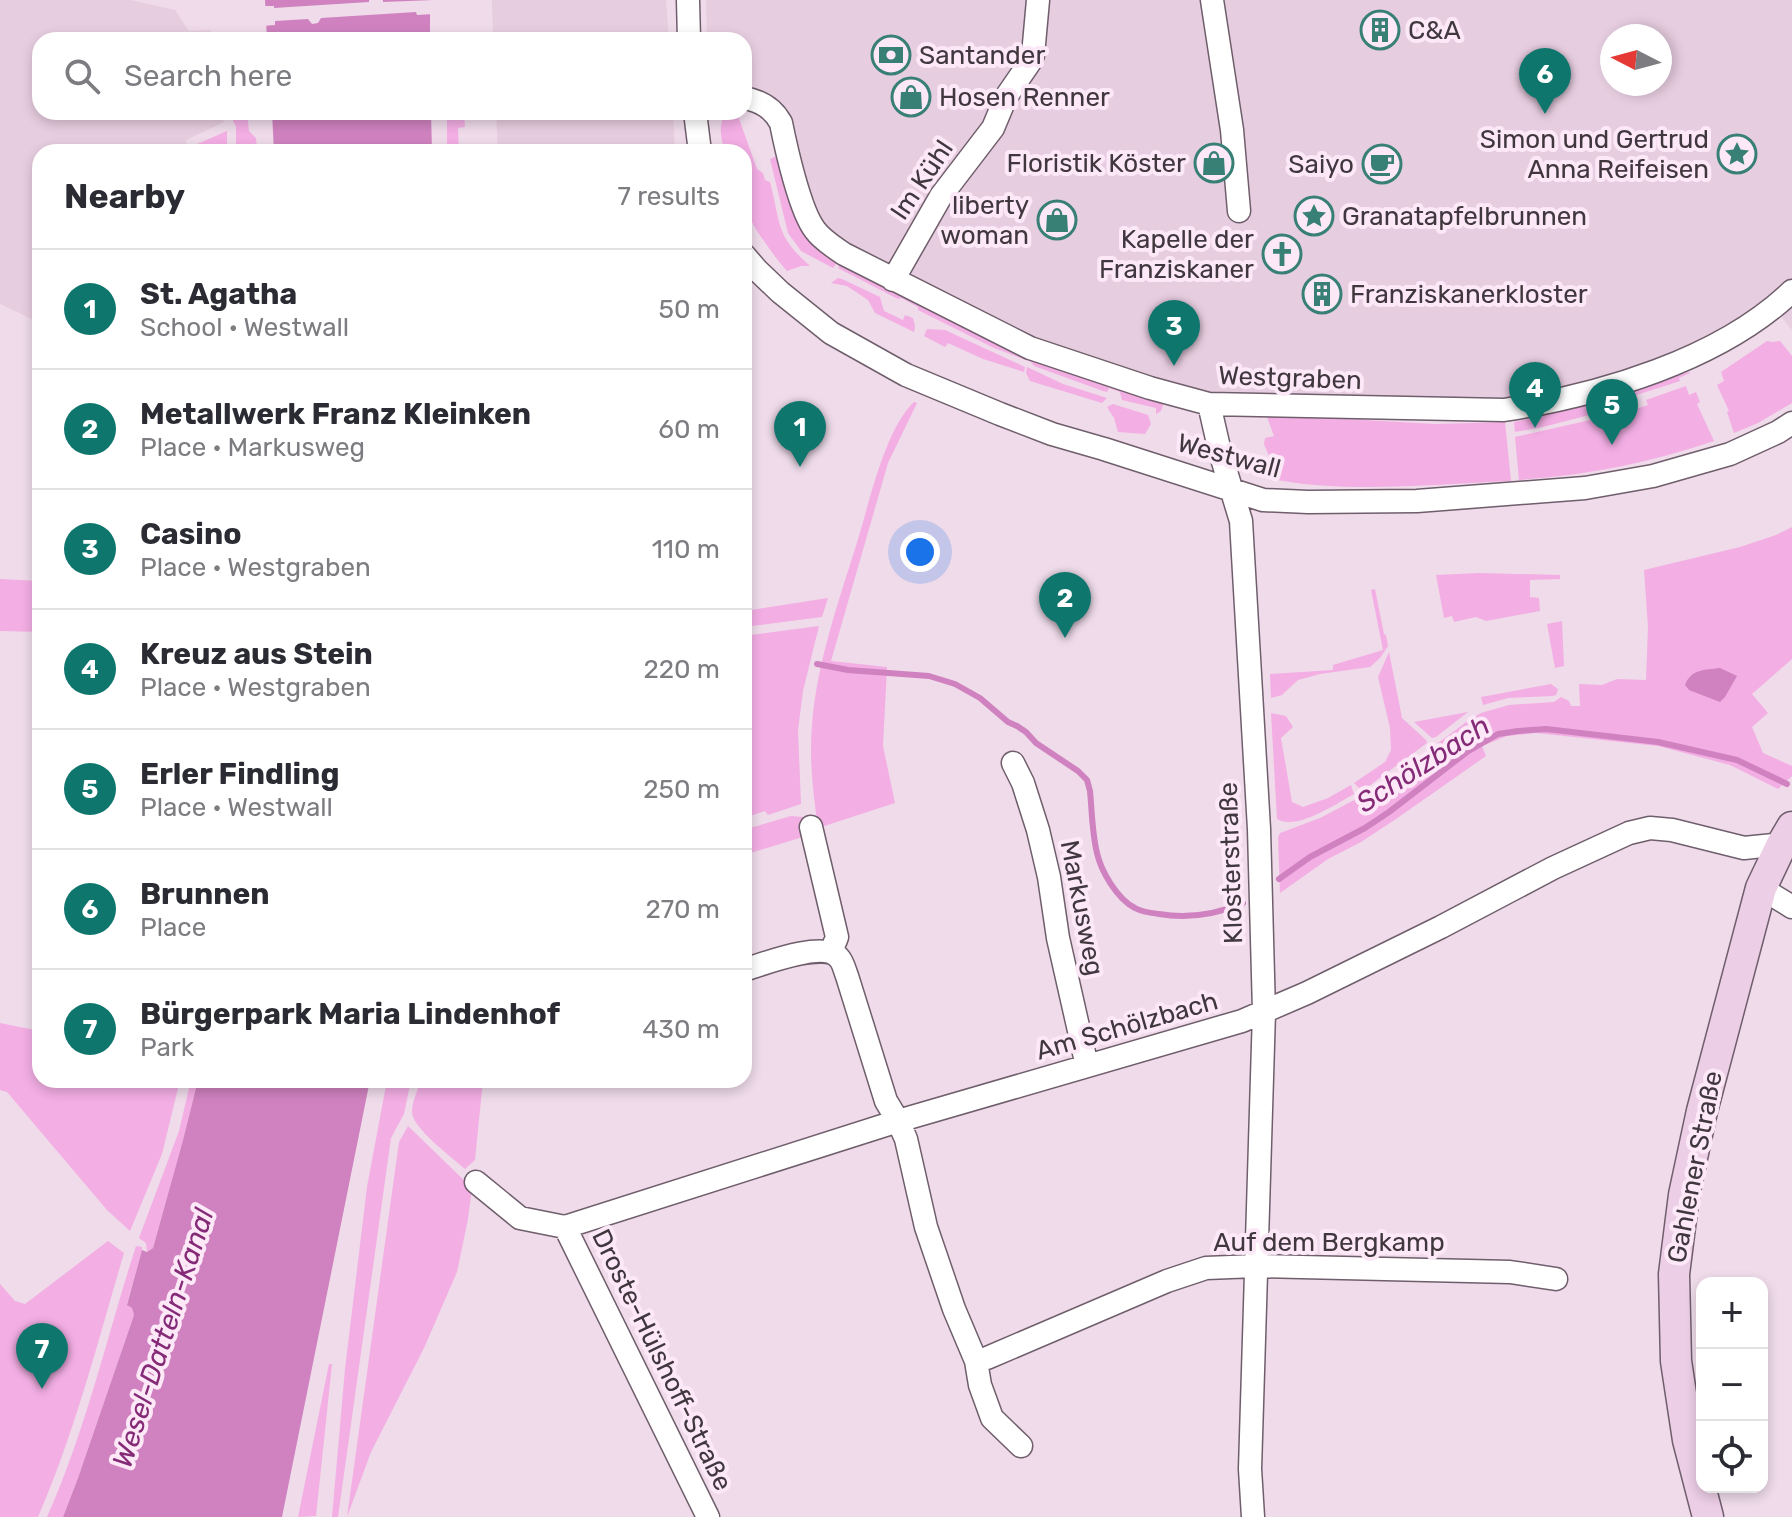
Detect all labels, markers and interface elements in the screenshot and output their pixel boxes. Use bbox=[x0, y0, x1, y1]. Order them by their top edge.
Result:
building icon: C&A bbox=[1359, 9, 1401, 51]
place label: C&A bbox=[1408, 15, 1461, 46]
north arrow bbox=[1600, 24, 1672, 96]
search box bbox=[32, 32, 752, 120]
bank icon: Santander bbox=[870, 34, 912, 76]
place label: Santander bbox=[919, 40, 1045, 71]
pin: 6 bbox=[1519, 48, 1571, 114]
icon: search bbox=[60, 54, 104, 98]
text: Search here bbox=[124, 58, 292, 94]
shop icon: Hosen Renner bbox=[890, 76, 932, 118]
place label: Hosen Renner bbox=[939, 82, 1110, 113]
place label: Simon und Gertrud Anna Reifeisen bbox=[1480, 124, 1709, 185]
place icon: Simon und Gertrud Anna Reifeisen bbox=[1716, 133, 1758, 175]
street label: Im Kühl bbox=[884, 134, 960, 226]
shop icon: Floristik Köster bbox=[1193, 142, 1235, 184]
cafe icon: Saiyo bbox=[1361, 143, 1403, 185]
place label: Floristik Köster bbox=[1007, 148, 1186, 179]
place label: Saiyo bbox=[1288, 149, 1354, 180]
text: Nearby bbox=[64, 176, 185, 217]
text: 7 results bbox=[617, 181, 720, 212]
place label: liberty woman bbox=[940, 190, 1029, 251]
place icon: Granatapfelbrunnen bbox=[1293, 195, 1335, 237]
shop icon: liberty woman bbox=[1036, 199, 1078, 241]
place label: Granatapfelbrunnen bbox=[1342, 201, 1587, 232]
place label: Kapelle der Franziskaner bbox=[1099, 224, 1254, 285]
church icon: Kapelle der Franziskaner bbox=[1261, 233, 1303, 275]
building icon: Franziskanerkloster bbox=[1301, 273, 1343, 315]
text: St. Agatha bbox=[140, 276, 297, 312]
place label: Franziskanerkloster bbox=[1350, 279, 1588, 310]
text: 1 bbox=[84, 294, 96, 325]
text: 50 m bbox=[659, 294, 720, 325]
pin: 3 bbox=[1148, 300, 1200, 366]
text: School · Westwall bbox=[140, 312, 349, 343]
street label: Westgraben bbox=[1218, 360, 1362, 396]
pin: 4 bbox=[1509, 362, 1561, 428]
pin: 5 bbox=[1586, 379, 1638, 445]
text: Metallwerk Franz Kleinken bbox=[140, 396, 531, 432]
pin: 1 bbox=[774, 401, 826, 467]
text: 2 bbox=[82, 414, 98, 445]
text: 60 m bbox=[658, 414, 720, 445]
street label: Westwall bbox=[1174, 427, 1284, 485]
text: Place · Markusweg bbox=[140, 432, 365, 463]
text: Casino bbox=[140, 516, 242, 552]
your location bbox=[900, 532, 940, 572]
text: 3 bbox=[81, 534, 99, 565]
text: 110 m bbox=[652, 534, 720, 565]
text: Place · Westgraben bbox=[140, 552, 371, 583]
pin: 2 bbox=[1039, 572, 1091, 638]
text: Kreuz aus Stein bbox=[140, 636, 373, 672]
text: 4 bbox=[81, 654, 99, 685]
text: 220 m bbox=[643, 654, 720, 685]
text: Place · Westgraben bbox=[140, 672, 371, 703]
water label: Schölzbach bbox=[1350, 709, 1496, 819]
text: Erler Findling bbox=[140, 756, 339, 792]
text: 5 bbox=[82, 774, 98, 805]
text: 250 m bbox=[643, 774, 720, 805]
street label: Klosterstraße bbox=[1213, 782, 1249, 944]
text: Place · Westwall bbox=[140, 792, 333, 823]
street label: Markusweg bbox=[1054, 838, 1110, 978]
text: Brunnen bbox=[140, 876, 270, 912]
text: 6 bbox=[82, 894, 98, 925]
text: 270 m bbox=[645, 894, 720, 925]
text: Place bbox=[140, 912, 206, 943]
street label: Am Schölzbach bbox=[1032, 985, 1222, 1067]
text: Bürgerpark Maria Lindenhof bbox=[140, 996, 560, 1032]
text: 7 bbox=[83, 1014, 97, 1045]
text: 430 m bbox=[642, 1014, 720, 1045]
text: Park bbox=[140, 1032, 194, 1063]
street label: Gahlener Straße bbox=[1661, 1068, 1729, 1266]
water label: Wesel-Datteln-Kanal bbox=[106, 1203, 221, 1472]
street label: Droste-Hülshoff-Straße bbox=[585, 1224, 739, 1496]
street label: Auf dem Bergkamp bbox=[1213, 1227, 1445, 1258]
map controls bbox=[1696, 1277, 1768, 1493]
button: + bbox=[1696, 1277, 1768, 1349]
pin: 7 bbox=[16, 1323, 68, 1389]
button: − bbox=[1696, 1349, 1768, 1421]
button: locate bbox=[1696, 1421, 1768, 1493]

